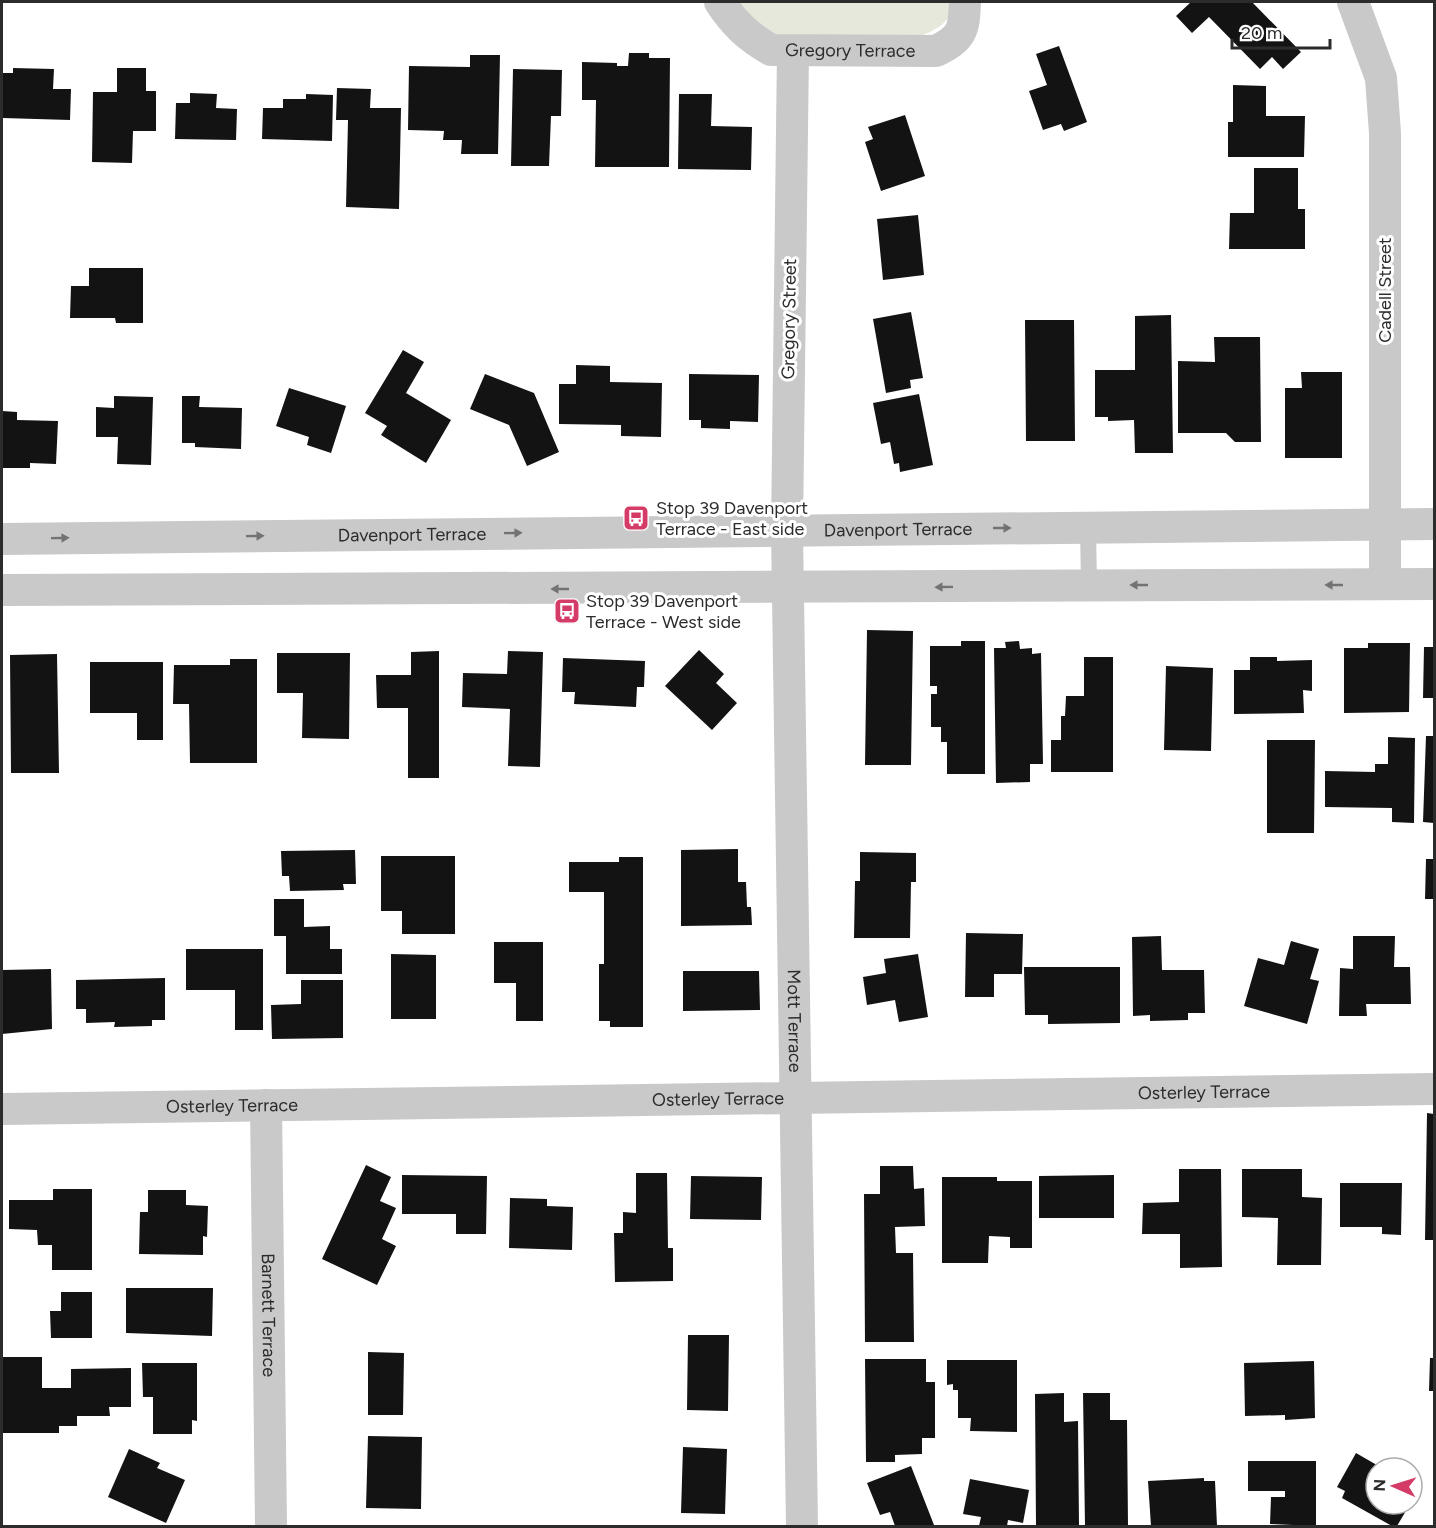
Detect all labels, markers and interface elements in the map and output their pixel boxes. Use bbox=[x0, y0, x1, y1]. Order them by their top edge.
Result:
scale bar bbox=[1232, 12, 1330, 50]
text: 20 m bbox=[1241, 22, 1282, 44]
street label: Gregory Terrace bbox=[785, 39, 916, 62]
street label: Cadell Street bbox=[1374, 237, 1396, 343]
street label: Gregory Street bbox=[777, 258, 801, 380]
place label: Stop 39 Davenport Terrace - East side bbox=[656, 497, 808, 540]
bus stop icon: Stop 39 Davenport Terrace - East side bbox=[621, 503, 651, 533]
street label: Davenport Terrace bbox=[824, 518, 972, 541]
street label: Davenport Terrace bbox=[338, 523, 487, 546]
one-way arrow bbox=[992, 523, 1011, 533]
one-way arrow bbox=[503, 528, 522, 538]
one-way arrow bbox=[245, 531, 264, 541]
one-way arrow bbox=[50, 533, 69, 543]
one-way arrow bbox=[1130, 580, 1149, 590]
one-way arrow bbox=[1325, 580, 1344, 589]
one-way arrow bbox=[935, 582, 954, 592]
one-way arrow bbox=[551, 584, 570, 594]
place label: Stop 39 Davenport Terrace - West side bbox=[586, 590, 741, 633]
bus stop icon: Stop 39 Davenport Terrace - West side bbox=[552, 596, 582, 626]
street label: Mott Terrace bbox=[783, 969, 806, 1073]
street label: Osterley Terrace bbox=[1138, 1080, 1270, 1104]
street label: Osterley Terrace bbox=[652, 1087, 784, 1111]
street label: Osterley Terrace bbox=[166, 1094, 298, 1118]
street label: Barnett Terrace bbox=[257, 1253, 280, 1377]
north arrow bbox=[1364, 1456, 1424, 1516]
text: N bbox=[1370, 1479, 1389, 1492]

